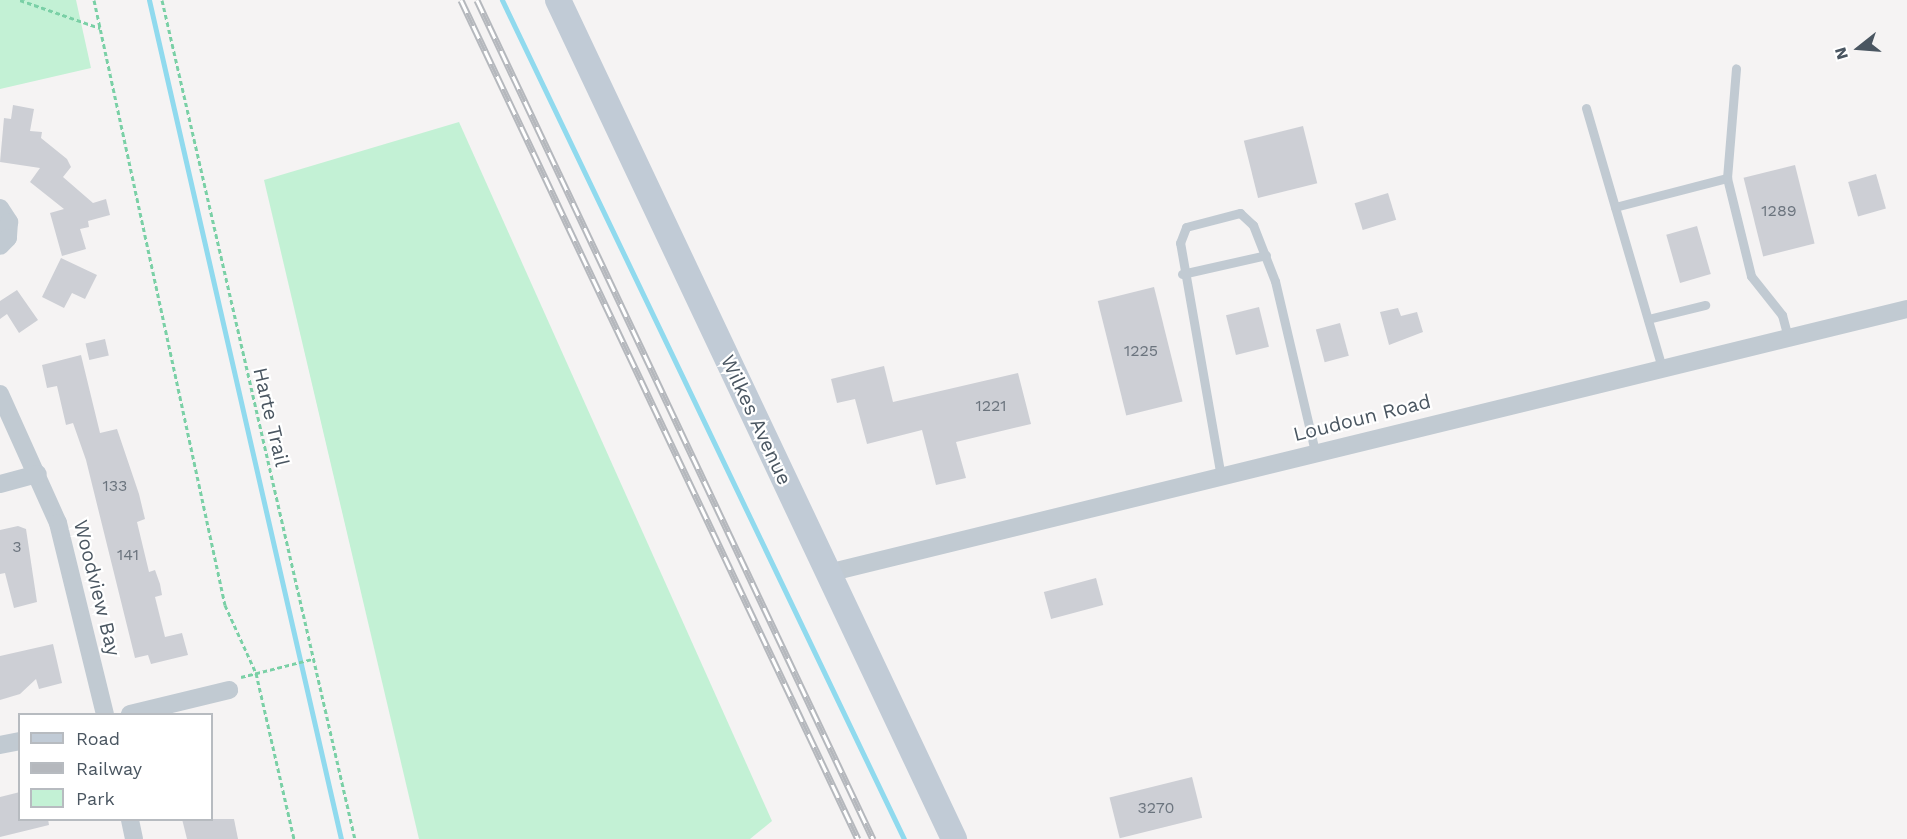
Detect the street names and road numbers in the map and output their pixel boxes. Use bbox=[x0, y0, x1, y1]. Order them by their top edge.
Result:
street label: Wilkes Avenue bbox=[715, 351, 797, 489]
street label: Harte Trail bbox=[248, 365, 294, 469]
street label: Loudoun Road bbox=[1291, 389, 1433, 447]
street label: Woodview Bay bbox=[68, 517, 126, 659]

